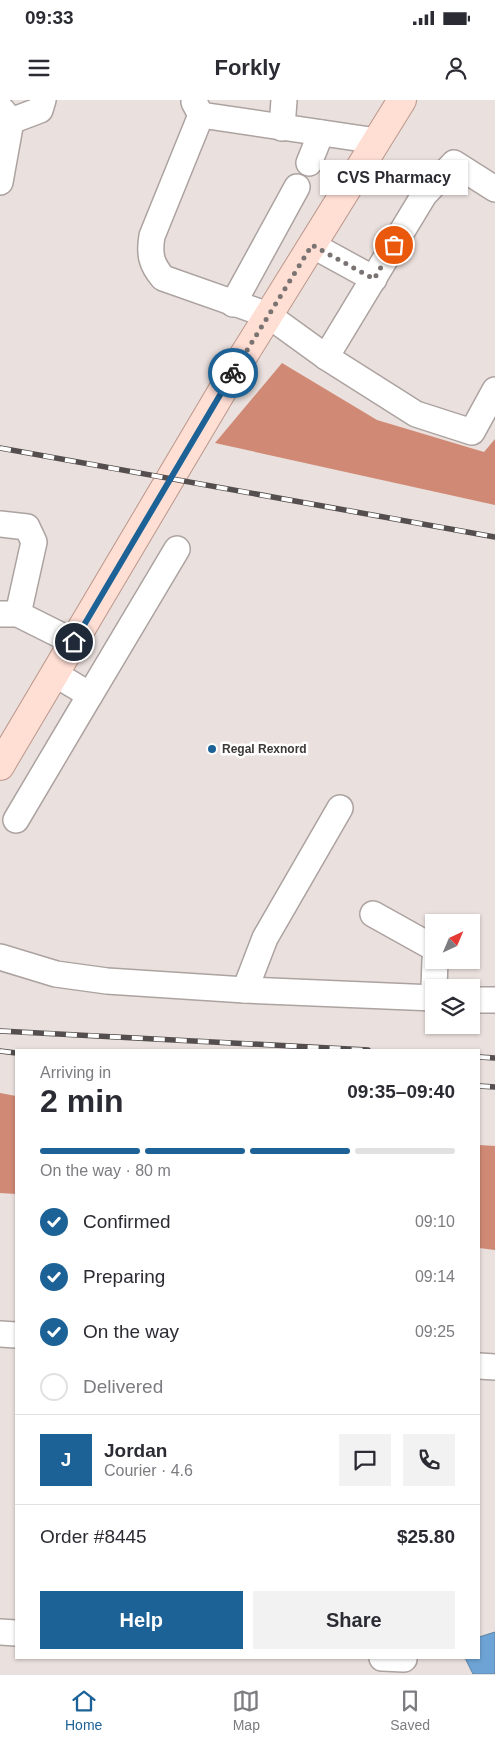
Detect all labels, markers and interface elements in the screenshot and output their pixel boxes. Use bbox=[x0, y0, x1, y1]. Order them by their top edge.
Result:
text: 09:33 bbox=[25, 7, 74, 28]
icon: menu bbox=[25, 54, 53, 82]
icon: person bbox=[442, 54, 470, 82]
text: Forkly bbox=[214, 55, 281, 80]
callout: CVS Pharmacy bbox=[320, 160, 468, 195]
text: CVS Pharmacy bbox=[337, 169, 451, 186]
pin bbox=[373, 224, 415, 266]
icon: bag bbox=[380, 231, 408, 259]
courier bbox=[208, 348, 258, 398]
icon: bike bbox=[219, 359, 247, 387]
pin bbox=[53, 621, 95, 663]
icon: home bbox=[60, 628, 88, 656]
place label: Regal Rexnord bbox=[222, 742, 307, 756]
marker: Regal Rexnord bbox=[206, 743, 218, 755]
north arrow bbox=[425, 914, 480, 969]
map controls bbox=[425, 914, 480, 1034]
button: layers bbox=[425, 979, 480, 1034]
text: Arriving in bbox=[40, 1064, 111, 1081]
text: 09:35–09:40 bbox=[347, 1081, 455, 1102]
text: 2 min bbox=[40, 1083, 124, 1119]
text: On the way · 80 m bbox=[40, 1162, 171, 1179]
icon: check bbox=[40, 1208, 68, 1236]
text: Confirmed bbox=[83, 1211, 171, 1232]
text: 09:10 bbox=[415, 1213, 455, 1230]
icon: check bbox=[40, 1263, 68, 1291]
text: Preparing bbox=[83, 1266, 165, 1287]
text: 09:14 bbox=[415, 1268, 455, 1285]
icon: check bbox=[40, 1318, 68, 1346]
text: On the way bbox=[83, 1321, 179, 1342]
text: 09:25 bbox=[415, 1323, 455, 1340]
text: Delivered bbox=[83, 1376, 163, 1397]
button: chat bbox=[339, 1434, 391, 1486]
button: phone bbox=[403, 1434, 455, 1486]
text: Jordan bbox=[104, 1440, 167, 1461]
text: J bbox=[61, 1449, 71, 1470]
text: Courier · 4.6 bbox=[104, 1462, 193, 1479]
text: Order #8445 bbox=[40, 1526, 147, 1547]
text: $25.80 bbox=[397, 1526, 455, 1547]
button: Help bbox=[40, 1591, 243, 1649]
button: Share bbox=[253, 1591, 455, 1649]
tab: Home bbox=[65, 1687, 102, 1733]
tab: Map bbox=[232, 1687, 260, 1733]
tab: Saved bbox=[390, 1687, 430, 1733]

